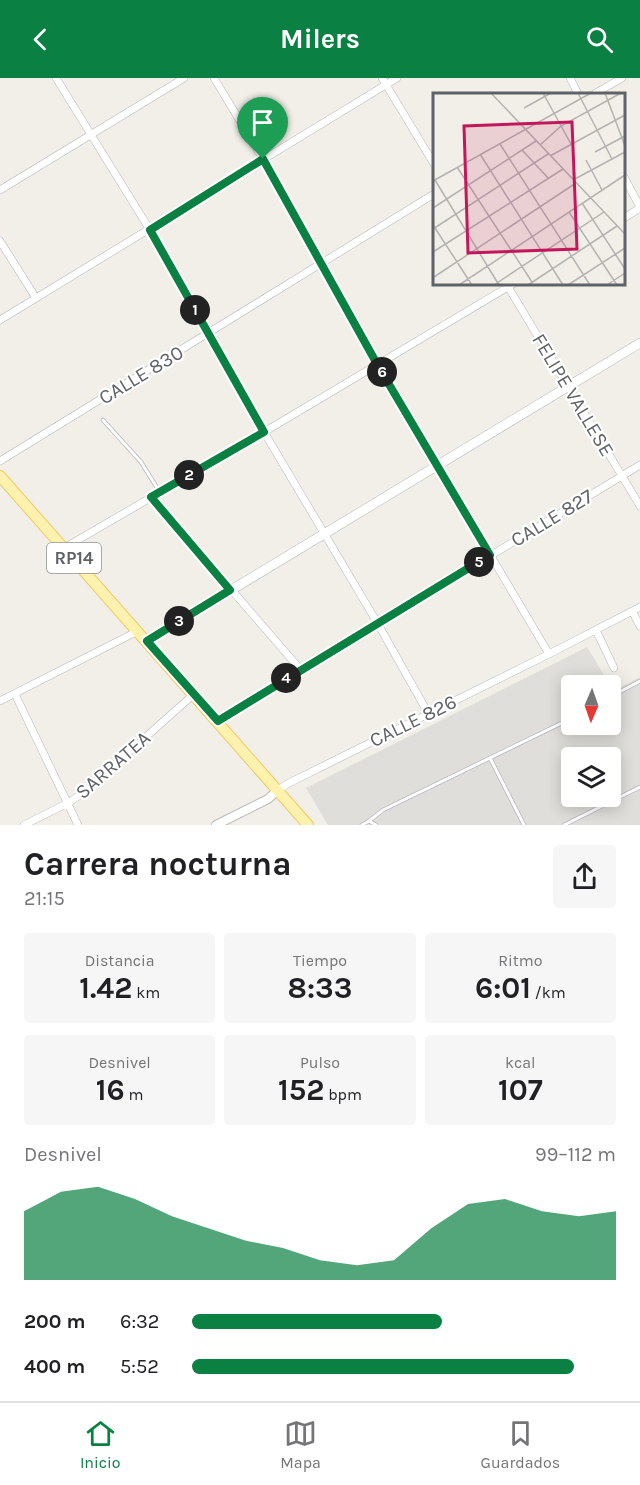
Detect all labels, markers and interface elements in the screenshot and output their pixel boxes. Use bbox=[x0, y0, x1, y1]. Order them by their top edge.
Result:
icon: back bbox=[24, 23, 57, 56]
text: Milers bbox=[280, 23, 360, 55]
icon: search bbox=[583, 23, 616, 56]
inset map bbox=[433, 93, 625, 285]
pin bbox=[237, 97, 288, 159]
icon: arrive bbox=[246, 106, 279, 139]
pin: 1 bbox=[180, 295, 210, 325]
text: 1 bbox=[192, 300, 198, 319]
street label: FELIPE VALLESE bbox=[527, 329, 619, 461]
street label: CALLE 830 bbox=[95, 341, 187, 409]
pin: 6 bbox=[367, 357, 397, 387]
text: 6 bbox=[377, 362, 387, 381]
pin: 2 bbox=[174, 460, 204, 490]
text: 2 bbox=[184, 465, 194, 484]
street label: CALLE 827 bbox=[507, 484, 598, 551]
road number: RP14 bbox=[47, 543, 101, 573]
pin: 5 bbox=[464, 547, 494, 577]
text: 5 bbox=[474, 552, 484, 571]
pin: 3 bbox=[164, 606, 194, 636]
text: 3 bbox=[174, 611, 184, 630]
pin: 4 bbox=[271, 663, 301, 693]
text: 4 bbox=[281, 668, 291, 687]
north arrow bbox=[561, 675, 621, 735]
map controls bbox=[561, 675, 621, 807]
street label: CALLE 826 bbox=[366, 690, 460, 752]
street label: SARRATEA bbox=[71, 726, 155, 804]
button: layers bbox=[561, 747, 621, 807]
text: Carrera nocturna bbox=[24, 845, 291, 883]
button: share bbox=[553, 845, 616, 908]
text: 21:15 bbox=[24, 887, 65, 910]
text: Distancia bbox=[85, 951, 155, 970]
text: Tiempo bbox=[293, 951, 347, 970]
text: Ritmo bbox=[498, 951, 542, 970]
text: 1.42 bbox=[79, 970, 132, 1006]
text: 8:33 bbox=[288, 970, 352, 1006]
text: 6:01 bbox=[475, 970, 531, 1006]
text: km bbox=[132, 983, 160, 1002]
text: /km bbox=[531, 983, 566, 1002]
text: Desnivel bbox=[88, 1053, 151, 1072]
text: Pulso bbox=[300, 1053, 340, 1072]
text: kcal bbox=[505, 1053, 536, 1072]
text: 16 bbox=[96, 1072, 125, 1108]
text: 152 bbox=[278, 1072, 324, 1108]
text: 107 bbox=[498, 1072, 543, 1108]
text: m bbox=[125, 1085, 144, 1104]
text: bpm bbox=[324, 1085, 362, 1104]
text: Desnivel bbox=[24, 1143, 102, 1166]
text: 99–112 m bbox=[535, 1143, 616, 1166]
text: 200 m bbox=[24, 1310, 85, 1333]
text: 6:32 bbox=[120, 1310, 159, 1333]
text: 400 m bbox=[24, 1355, 85, 1378]
text: 5:52 bbox=[120, 1355, 159, 1378]
tab: Inicio bbox=[80, 1417, 121, 1472]
tab: Mapa bbox=[280, 1417, 321, 1472]
tab: Guardados bbox=[481, 1417, 560, 1472]

